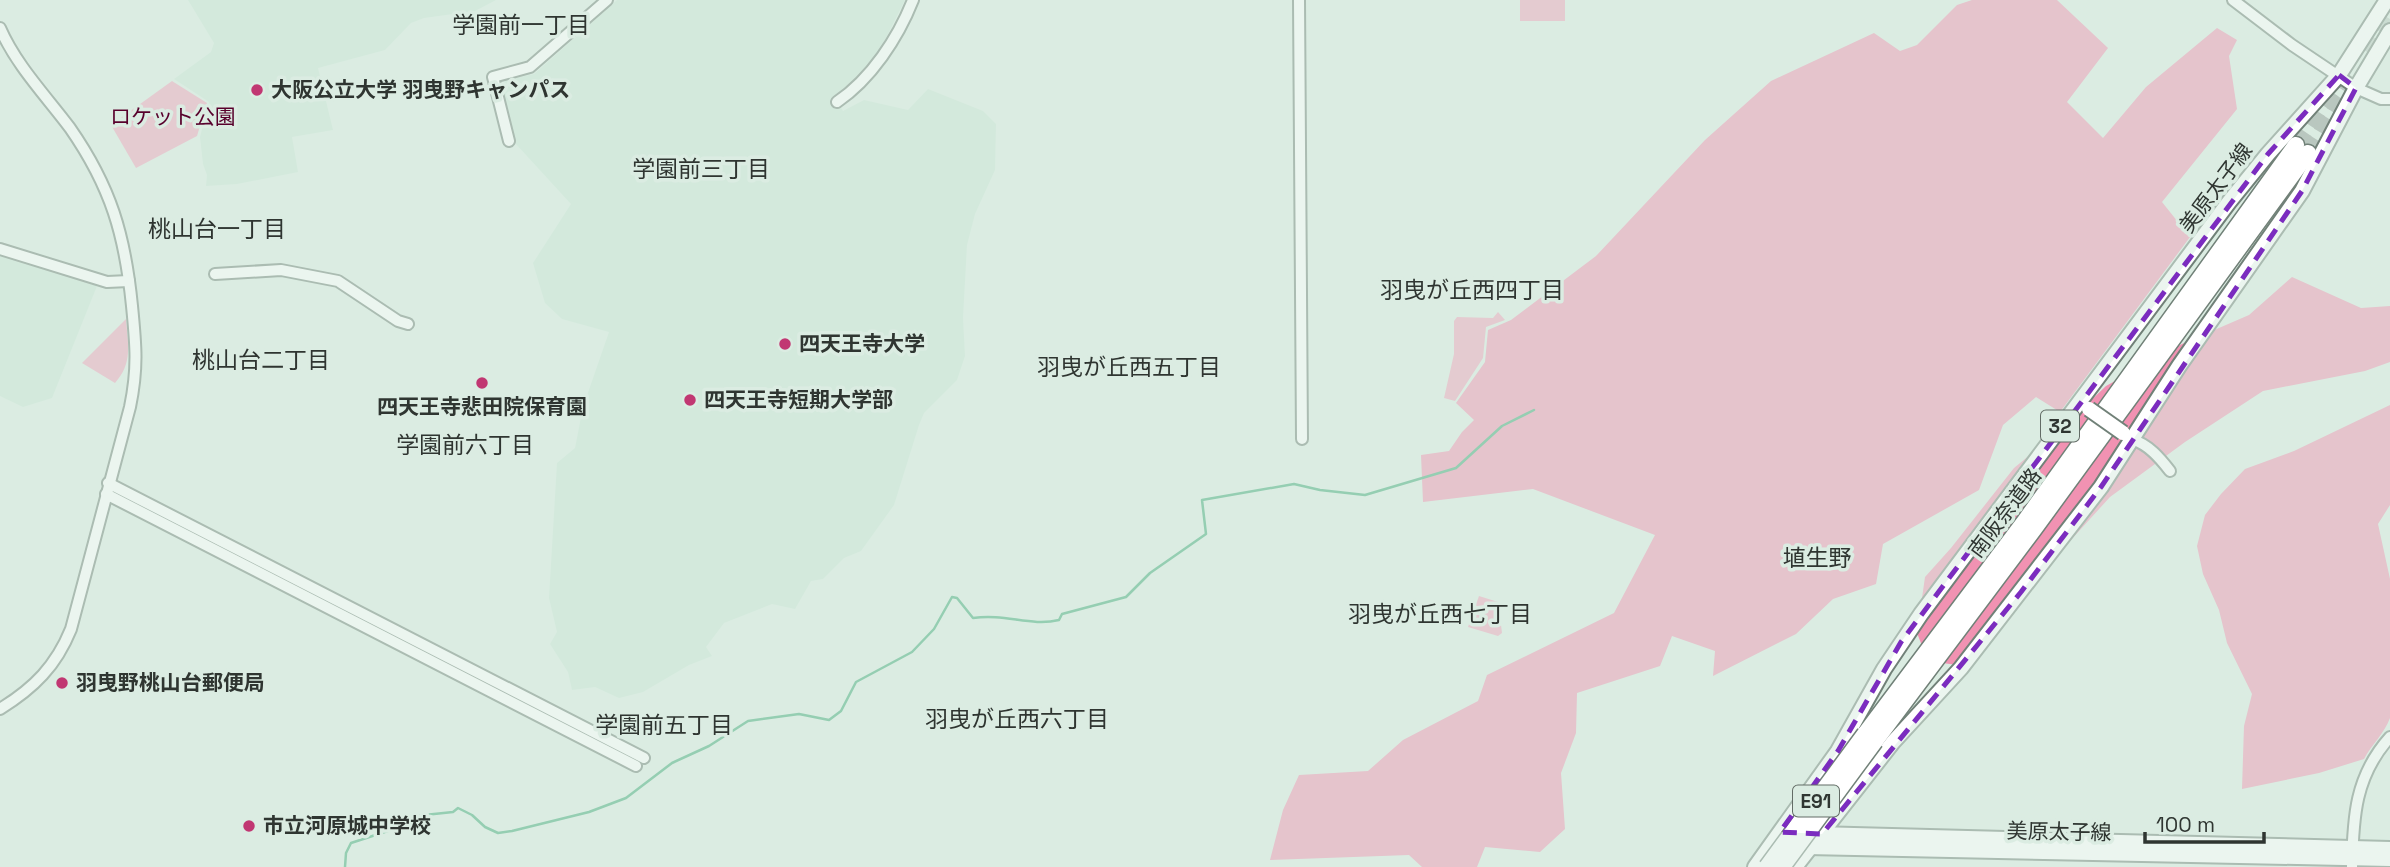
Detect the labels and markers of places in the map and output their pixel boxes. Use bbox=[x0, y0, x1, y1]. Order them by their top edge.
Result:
place label: 大阪公立大学 羽曳野キャンパス bbox=[271, 76, 570, 103]
marker: 大阪公立大学 羽曳野キャンパス bbox=[249, 82, 265, 98]
place label: 四天王寺大学 bbox=[799, 330, 925, 357]
marker: 四天王寺大学 bbox=[777, 336, 793, 352]
marker: 四天王寺悲田院保育園 bbox=[474, 375, 490, 391]
place label: 四天王寺短期大学部 bbox=[704, 386, 893, 413]
marker: 四天王寺短期大学部 bbox=[682, 392, 698, 408]
place label: 四天王寺悲田院保育園 bbox=[377, 393, 587, 420]
place label: 羽曳野桃山台郵便局 bbox=[76, 669, 265, 696]
marker: 羽曳野桃山台郵便局 bbox=[54, 675, 70, 691]
place label: 市立河原城中学校 bbox=[263, 812, 431, 839]
marker: 市立河原城中学校 bbox=[241, 818, 257, 834]

